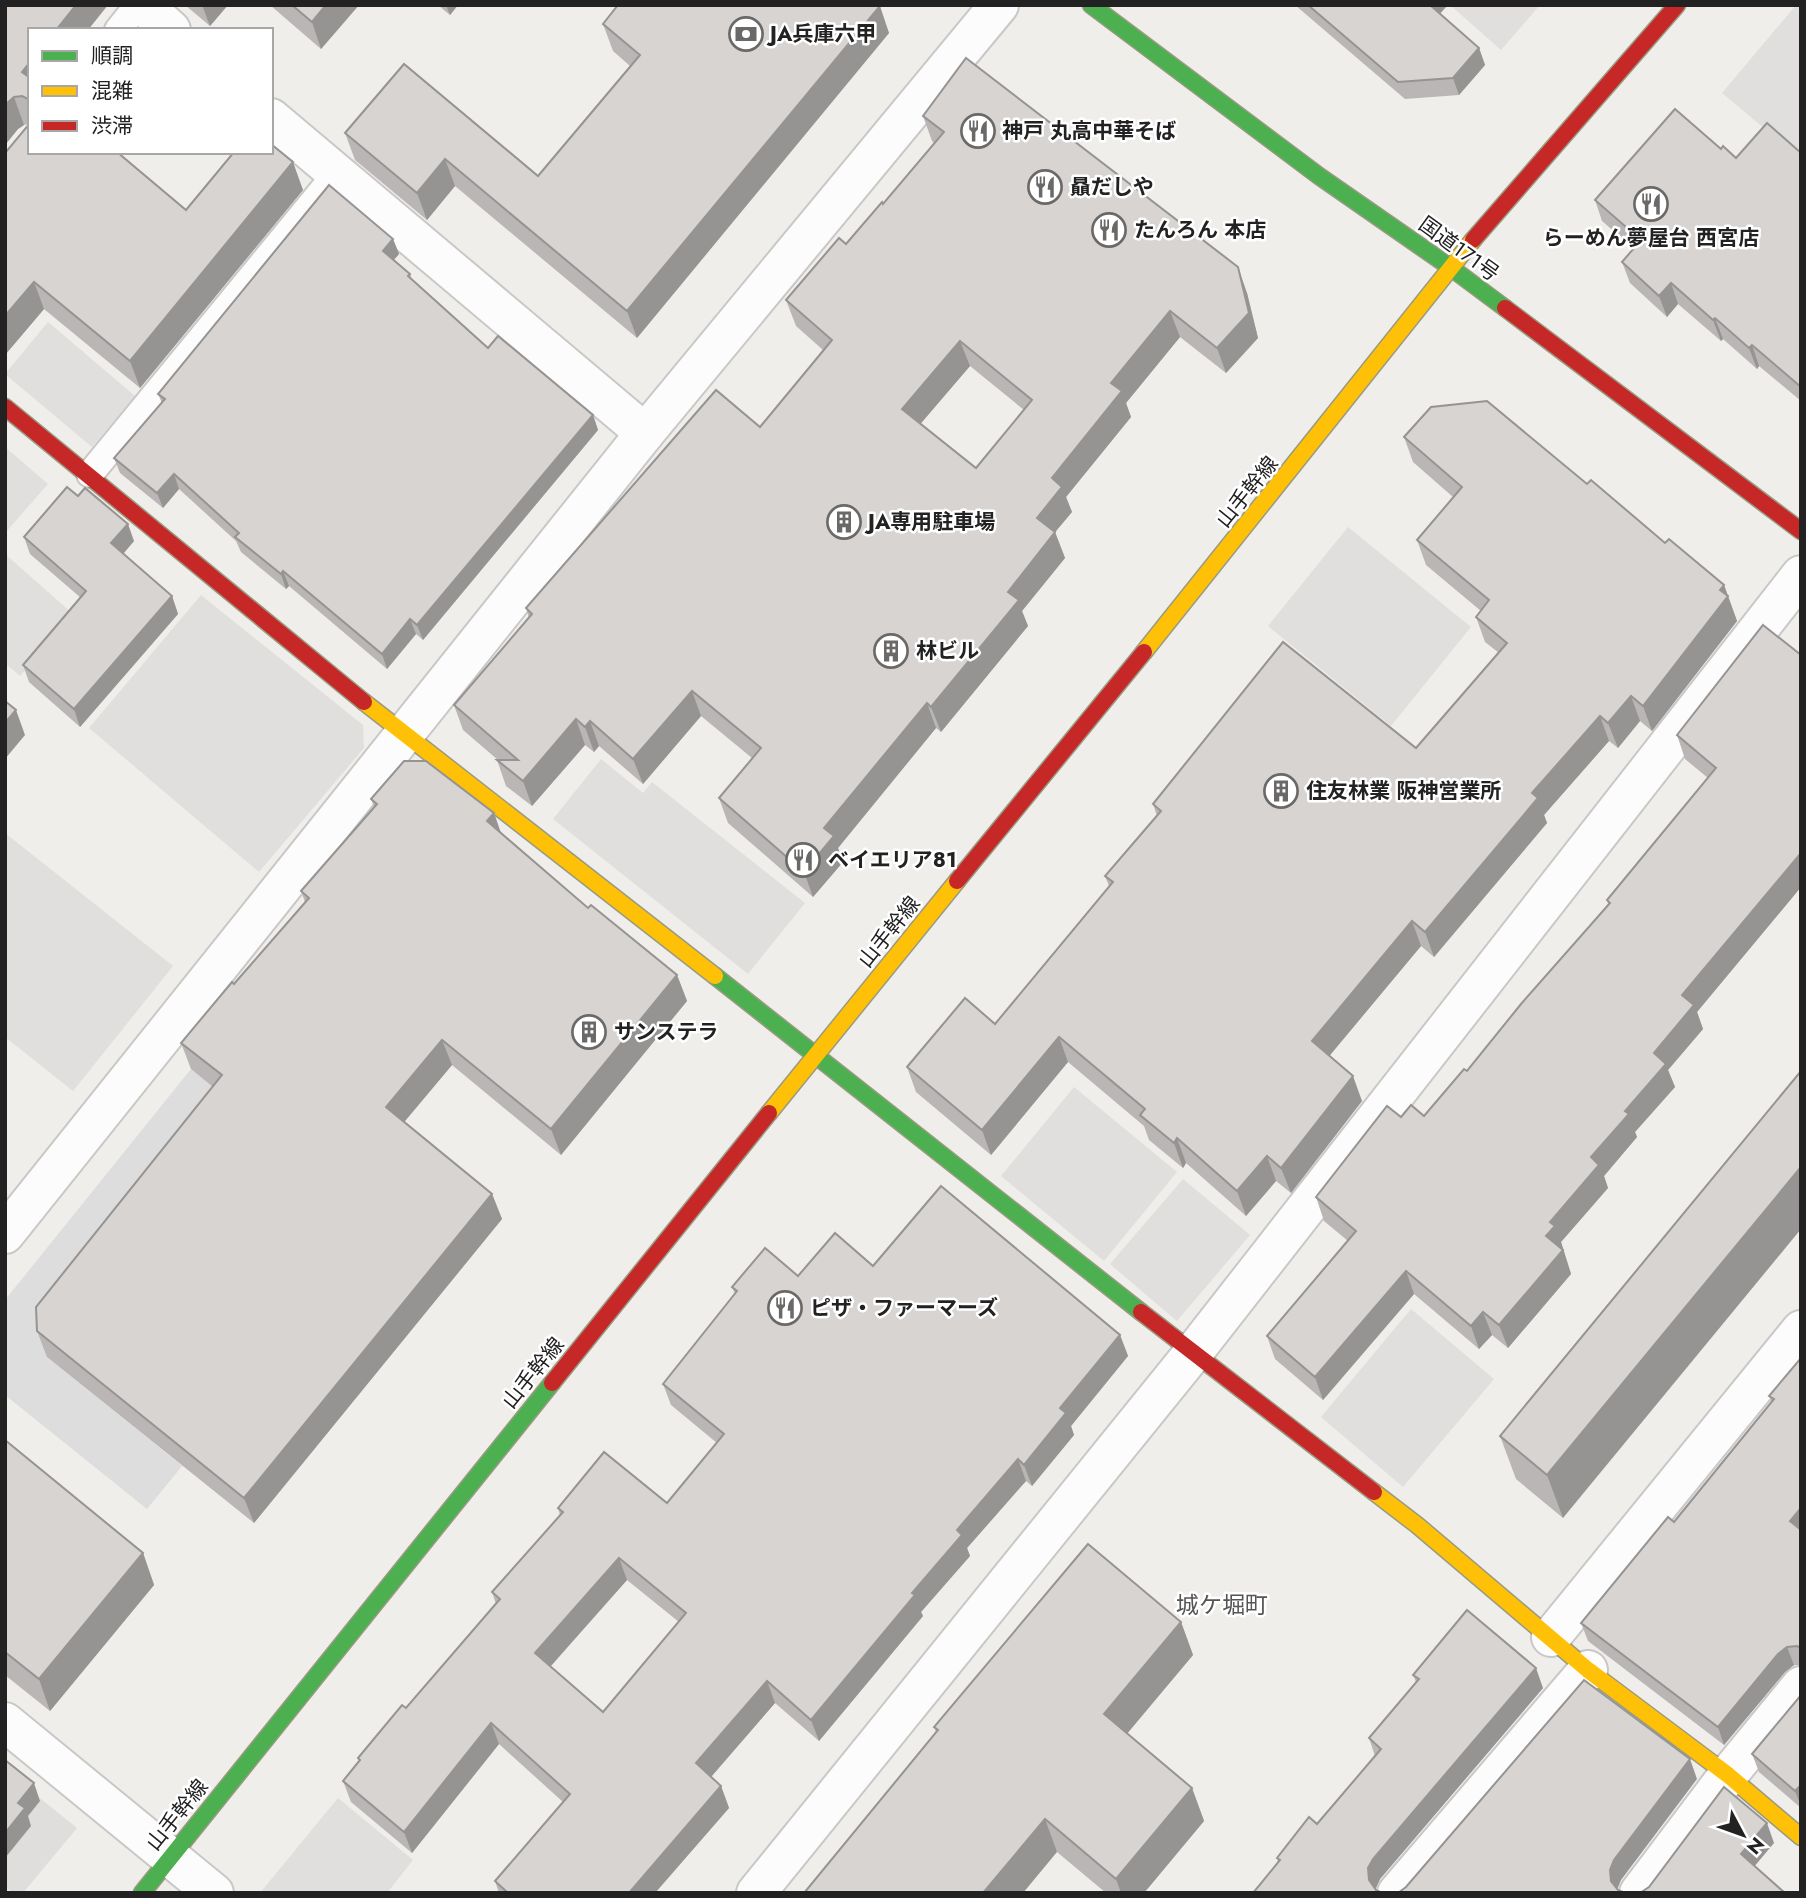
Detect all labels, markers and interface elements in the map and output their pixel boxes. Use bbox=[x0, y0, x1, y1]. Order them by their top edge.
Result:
bank icon: JA兵庫六甲 bbox=[727, 15, 765, 53]
place label: JA兵庫六甲 bbox=[766, 19, 876, 49]
legend bbox=[28, 28, 273, 154]
text: 順調 bbox=[91, 41, 133, 71]
text: 混雑 bbox=[91, 76, 133, 106]
text: 渋滞 bbox=[91, 111, 133, 141]
restaurant icon: 神戸 丸高中華そば bbox=[959, 112, 997, 150]
place label: 神戸 丸高中華そば bbox=[1002, 116, 1176, 146]
restaurant icon: 贔だしや bbox=[1026, 168, 1064, 206]
place label: 贔だしや bbox=[1070, 172, 1154, 202]
restaurant icon: らーめん夢屋台 西宮店 bbox=[1632, 185, 1670, 223]
street label: 国道171号 bbox=[1413, 210, 1505, 288]
restaurant icon: たんろん 本店 bbox=[1090, 211, 1128, 249]
place label: たんろん 本店 bbox=[1134, 215, 1266, 245]
place label: らーめん夢屋台 西宮店 bbox=[1543, 223, 1759, 253]
street label: 山手幹線 bbox=[1209, 450, 1285, 534]
building icon: JA専用駐車場 bbox=[825, 503, 863, 541]
place label: JA専用駐車場 bbox=[864, 507, 995, 537]
building icon: 林ビル bbox=[872, 632, 910, 670]
place label: 林ビル bbox=[916, 636, 979, 666]
building icon: 住友林業 阪神営業所 bbox=[1262, 772, 1300, 810]
place label: 住友林業 阪神営業所 bbox=[1306, 776, 1501, 806]
restaurant icon: ベイエリア81 bbox=[784, 841, 822, 879]
place label: ベイエリア81 bbox=[828, 845, 957, 875]
street label: 山手幹線 bbox=[851, 890, 927, 974]
building icon: サンステラ bbox=[570, 1013, 608, 1051]
place label: サンステラ bbox=[614, 1017, 719, 1047]
restaurant icon: ピザ・ファーマーズ bbox=[766, 1289, 804, 1327]
place label: ピザ・ファーマーズ bbox=[810, 1293, 998, 1323]
street label: 山手幹線 bbox=[495, 1331, 571, 1415]
district label: 城ケ堀町 bbox=[1176, 1588, 1268, 1622]
street label: 山手幹線 bbox=[139, 1773, 215, 1857]
north arrow bbox=[1708, 1800, 1778, 1870]
text: N bbox=[1740, 1831, 1771, 1860]

